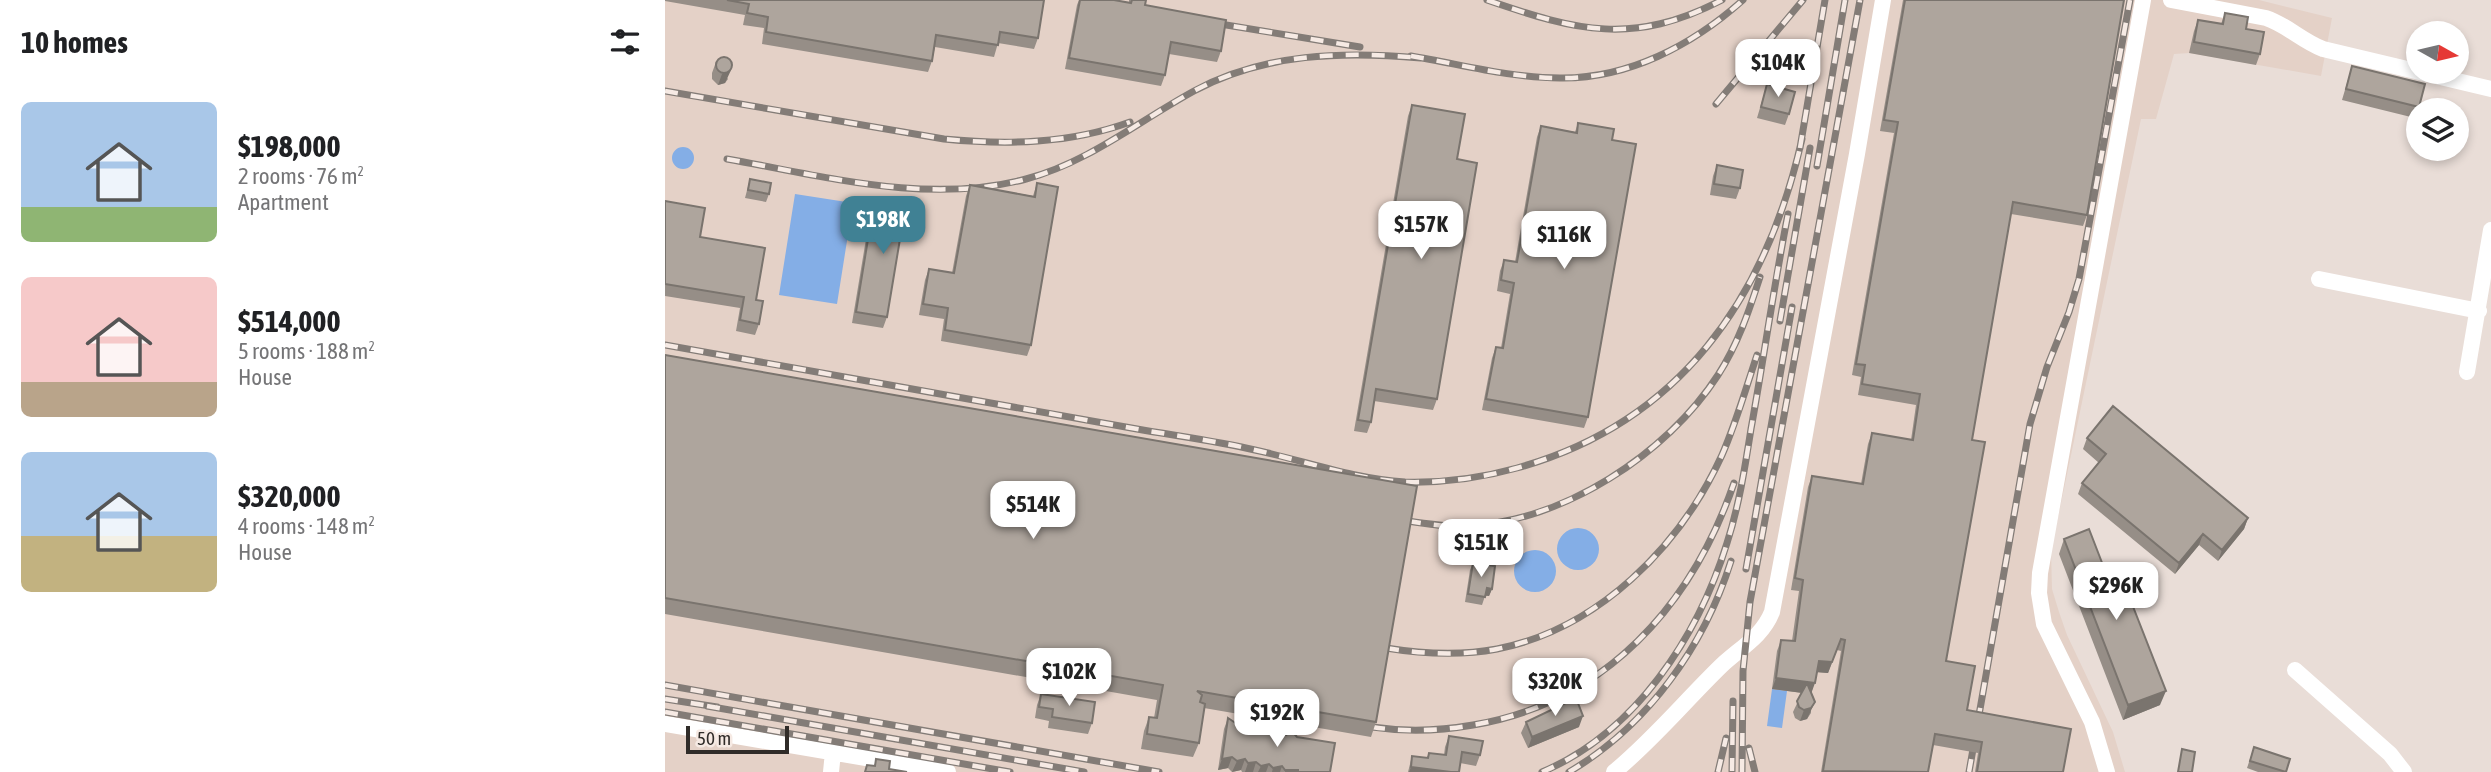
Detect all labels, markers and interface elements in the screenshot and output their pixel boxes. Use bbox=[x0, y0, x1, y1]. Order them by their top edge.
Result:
north arrow bbox=[2406, 21, 2469, 84]
map controls bbox=[2406, 21, 2469, 161]
icon: filters bbox=[606, 23, 644, 61]
text: 10 homes bbox=[21, 25, 128, 59]
pin: $104K bbox=[1729, 40, 1827, 99]
text: $104K bbox=[1751, 49, 1805, 75]
button: layers bbox=[2406, 98, 2469, 161]
text: $198,000 bbox=[238, 129, 341, 163]
icon: home bbox=[77, 130, 161, 214]
text: 2 rooms · 76 m² bbox=[238, 163, 364, 189]
text: Apartment bbox=[238, 189, 329, 215]
pin: $198K bbox=[834, 196, 932, 256]
pin: $157K bbox=[1372, 202, 1470, 261]
text: $198K bbox=[856, 206, 910, 232]
text: $157K bbox=[1394, 211, 1448, 237]
pin: $116K bbox=[1515, 212, 1613, 271]
text: $116K bbox=[1537, 221, 1591, 247]
text: $514,000 bbox=[238, 304, 341, 338]
icon: home bbox=[77, 305, 161, 389]
text: 5 rooms · 188 m² bbox=[238, 338, 375, 364]
text: House bbox=[238, 364, 292, 390]
text: $320,000 bbox=[238, 479, 341, 513]
icon: home bbox=[77, 480, 161, 564]
pin: $514K bbox=[984, 482, 1082, 541]
text: $514K bbox=[1006, 491, 1060, 517]
text: 4 rooms · 148 m² bbox=[238, 513, 375, 539]
pin: $151K bbox=[1432, 520, 1530, 579]
text: $151K bbox=[1454, 529, 1508, 555]
text: House bbox=[238, 539, 292, 565]
pin: $296K bbox=[2067, 562, 2165, 622]
text: $296K bbox=[2089, 572, 2143, 598]
pin: $102K bbox=[1020, 648, 1118, 708]
text: $102K bbox=[1042, 658, 1096, 684]
pin: $320K bbox=[1506, 658, 1604, 718]
text: $320K bbox=[1528, 668, 1582, 694]
pin: $192K bbox=[1228, 690, 1326, 749]
text: $192K bbox=[1250, 699, 1304, 725]
scale bar bbox=[686, 723, 789, 755]
text: 50 m bbox=[697, 727, 731, 749]

